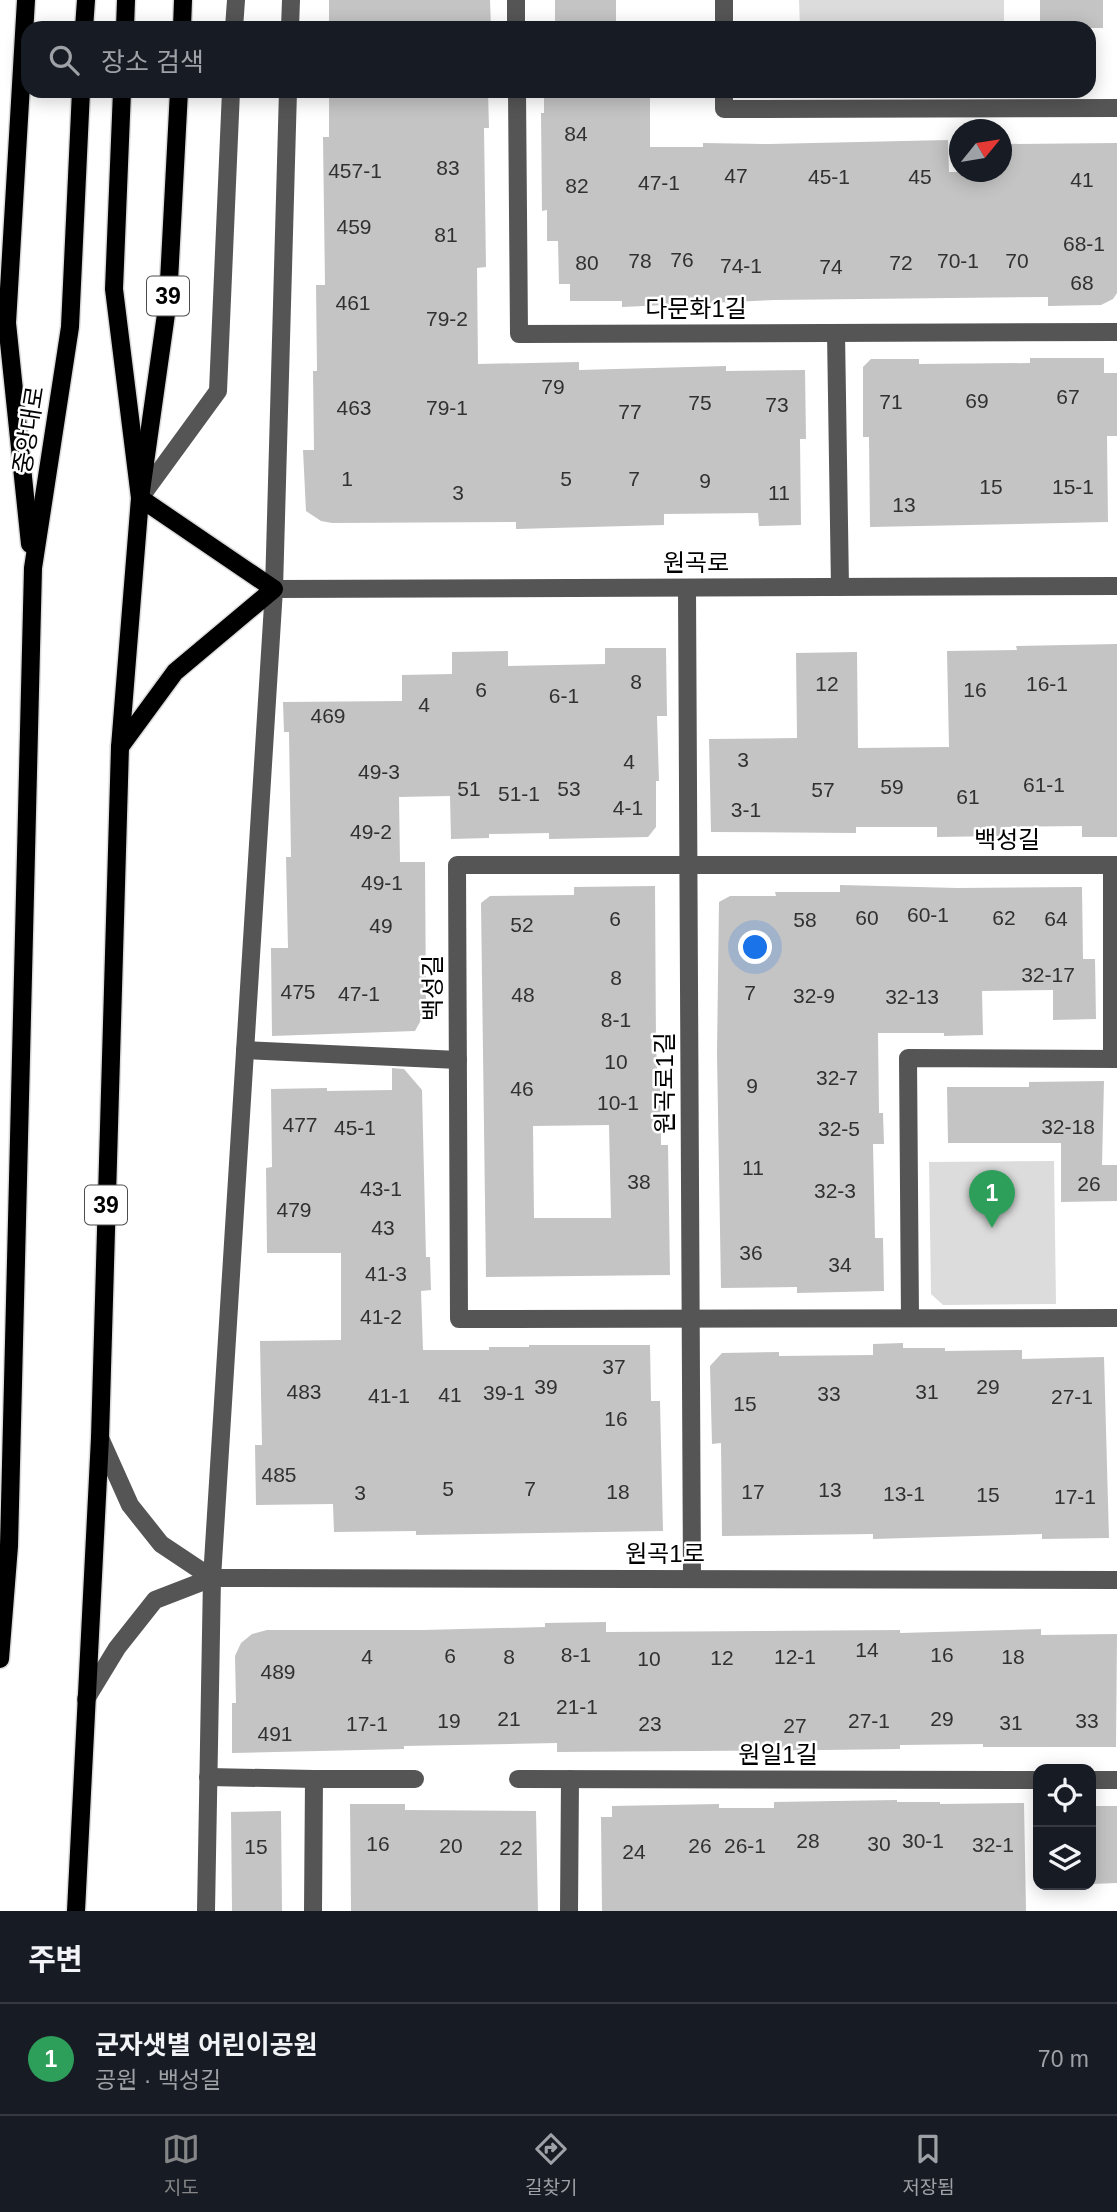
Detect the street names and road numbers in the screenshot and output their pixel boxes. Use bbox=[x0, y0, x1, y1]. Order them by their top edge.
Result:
road number: 39 bbox=[147, 276, 189, 316]
street label: 다문화1길 bbox=[645, 295, 747, 322]
street label: 중앙대로 bbox=[8, 384, 49, 476]
street label: 원곡로 bbox=[663, 549, 729, 576]
street label: 백성길 bbox=[974, 826, 1040, 853]
street label: 백성길 bbox=[419, 955, 446, 1021]
street label: 원곡로1길 bbox=[651, 1032, 678, 1134]
road number: 39 bbox=[85, 1186, 127, 1224]
street label: 원곡1로 bbox=[625, 1540, 705, 1567]
street label: 원일1길 bbox=[738, 1741, 818, 1768]

